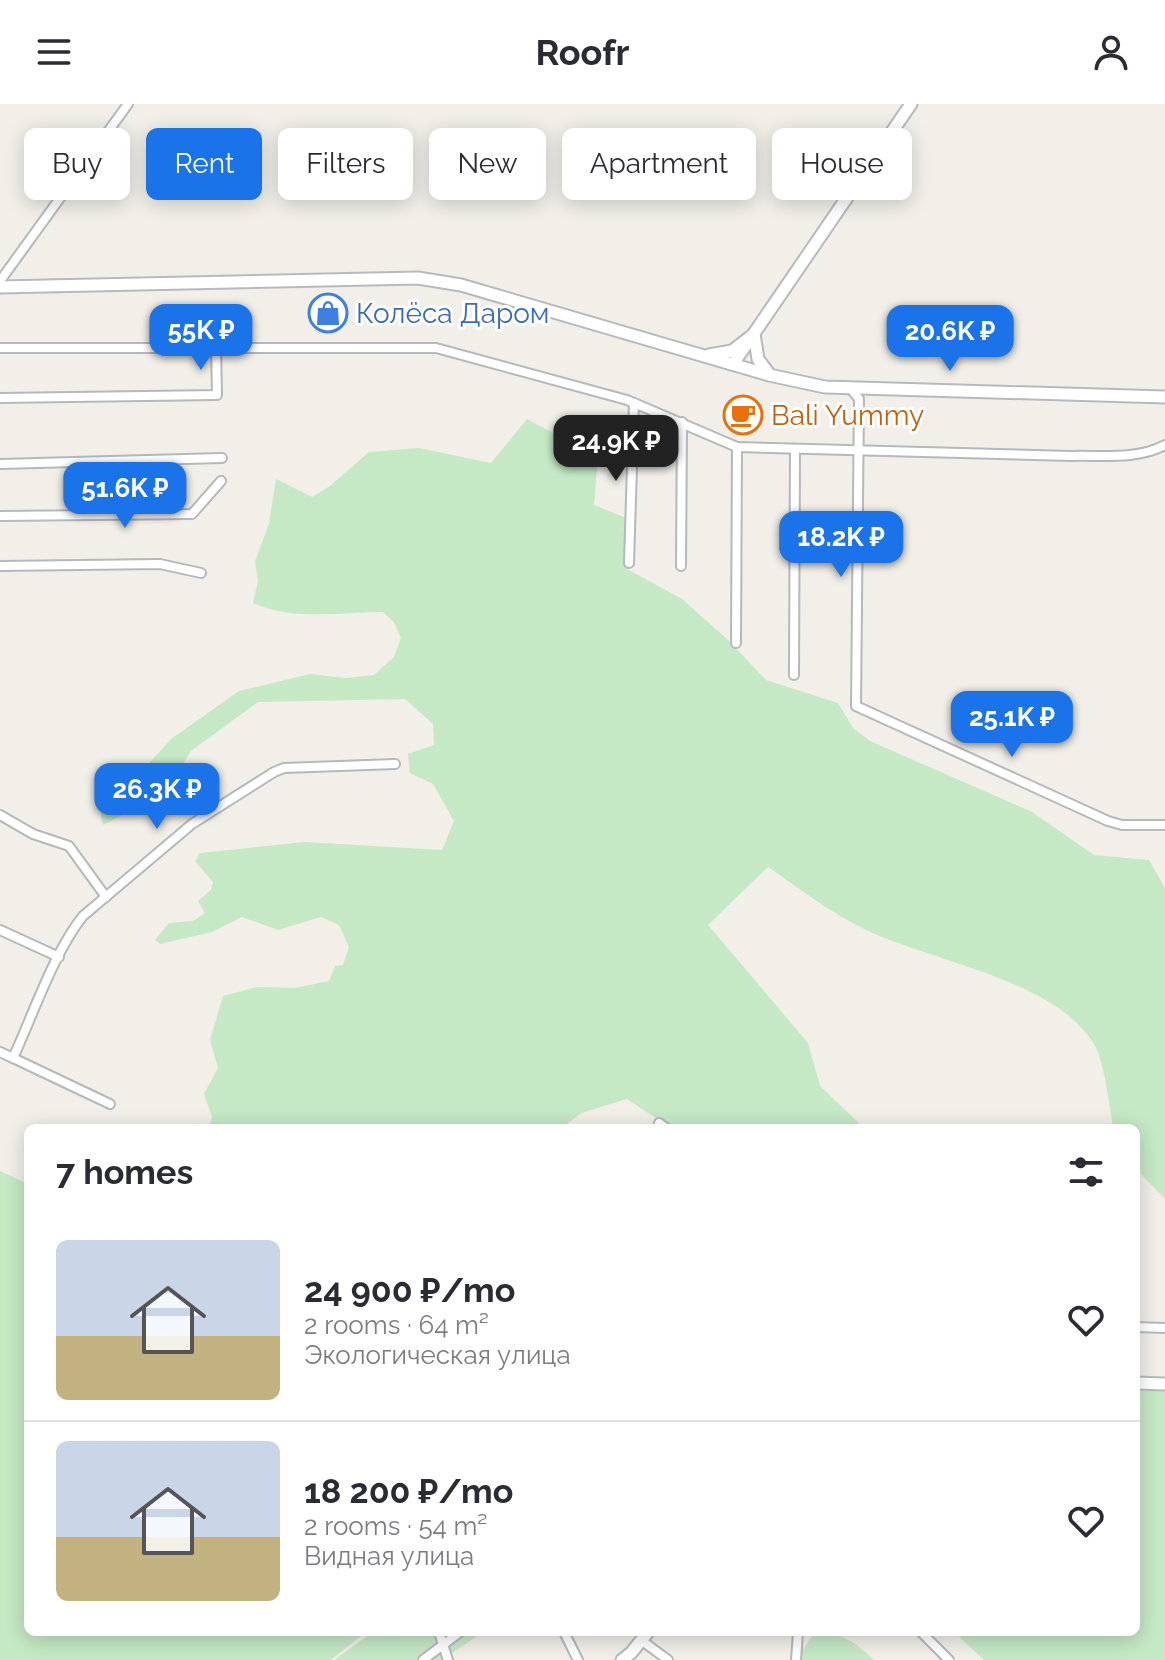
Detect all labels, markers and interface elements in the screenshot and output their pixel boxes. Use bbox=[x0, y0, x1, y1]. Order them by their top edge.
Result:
icon: menu bbox=[32, 30, 76, 74]
icon: person bbox=[1089, 30, 1133, 74]
text: Roofr bbox=[535, 31, 630, 73]
chip: Buy bbox=[24, 128, 130, 200]
chip: Rent bbox=[146, 128, 262, 200]
chip: Filters bbox=[278, 128, 413, 200]
chip: New bbox=[429, 128, 546, 200]
chip: Apartment bbox=[562, 128, 756, 200]
chip: House bbox=[772, 128, 912, 200]
shop icon: Колёса Даром bbox=[307, 292, 349, 334]
place label: Колёса Даром bbox=[356, 297, 549, 330]
pin: 55K ₽ bbox=[145, 304, 257, 372]
pin: 20.6K ₽ bbox=[876, 305, 1024, 373]
text: 55K ₽ bbox=[167, 315, 235, 345]
text: 20.6K ₽ bbox=[905, 316, 995, 346]
cafe icon: Bali Yummy bbox=[722, 394, 764, 436]
place label: Bali Yummy bbox=[771, 399, 924, 432]
pin: 24.9K ₽ bbox=[542, 415, 690, 483]
text: 24.9K ₽ bbox=[571, 426, 661, 456]
pin: 51.6K ₽ bbox=[51, 462, 199, 530]
text: 51.6K ₽ bbox=[81, 473, 169, 503]
pin: 18.2K ₽ bbox=[767, 511, 915, 579]
text: 18.2K ₽ bbox=[797, 522, 885, 552]
pin: 25.1K ₽ bbox=[938, 691, 1086, 759]
text: 25.1K ₽ bbox=[969, 702, 1055, 732]
pin: 26.3K ₽ bbox=[83, 763, 231, 831]
text: 26.3K ₽ bbox=[112, 774, 202, 804]
icon: filters bbox=[1064, 1150, 1108, 1194]
text: 7 homes bbox=[56, 1152, 193, 1192]
text: 24 900 ₽/mo bbox=[304, 1270, 515, 1310]
icon: home bbox=[120, 1272, 216, 1368]
icon: heart bbox=[1064, 1298, 1108, 1342]
text: 2 rooms · 64 m² bbox=[304, 1310, 489, 1340]
text: Экологическая улица bbox=[304, 1340, 571, 1370]
text: 18 200 ₽/mo bbox=[304, 1471, 513, 1511]
icon: home bbox=[120, 1473, 216, 1569]
icon: heart bbox=[1064, 1499, 1108, 1543]
text: 2 rooms · 54 m² bbox=[304, 1511, 487, 1541]
text: Видная улица bbox=[304, 1541, 474, 1571]

